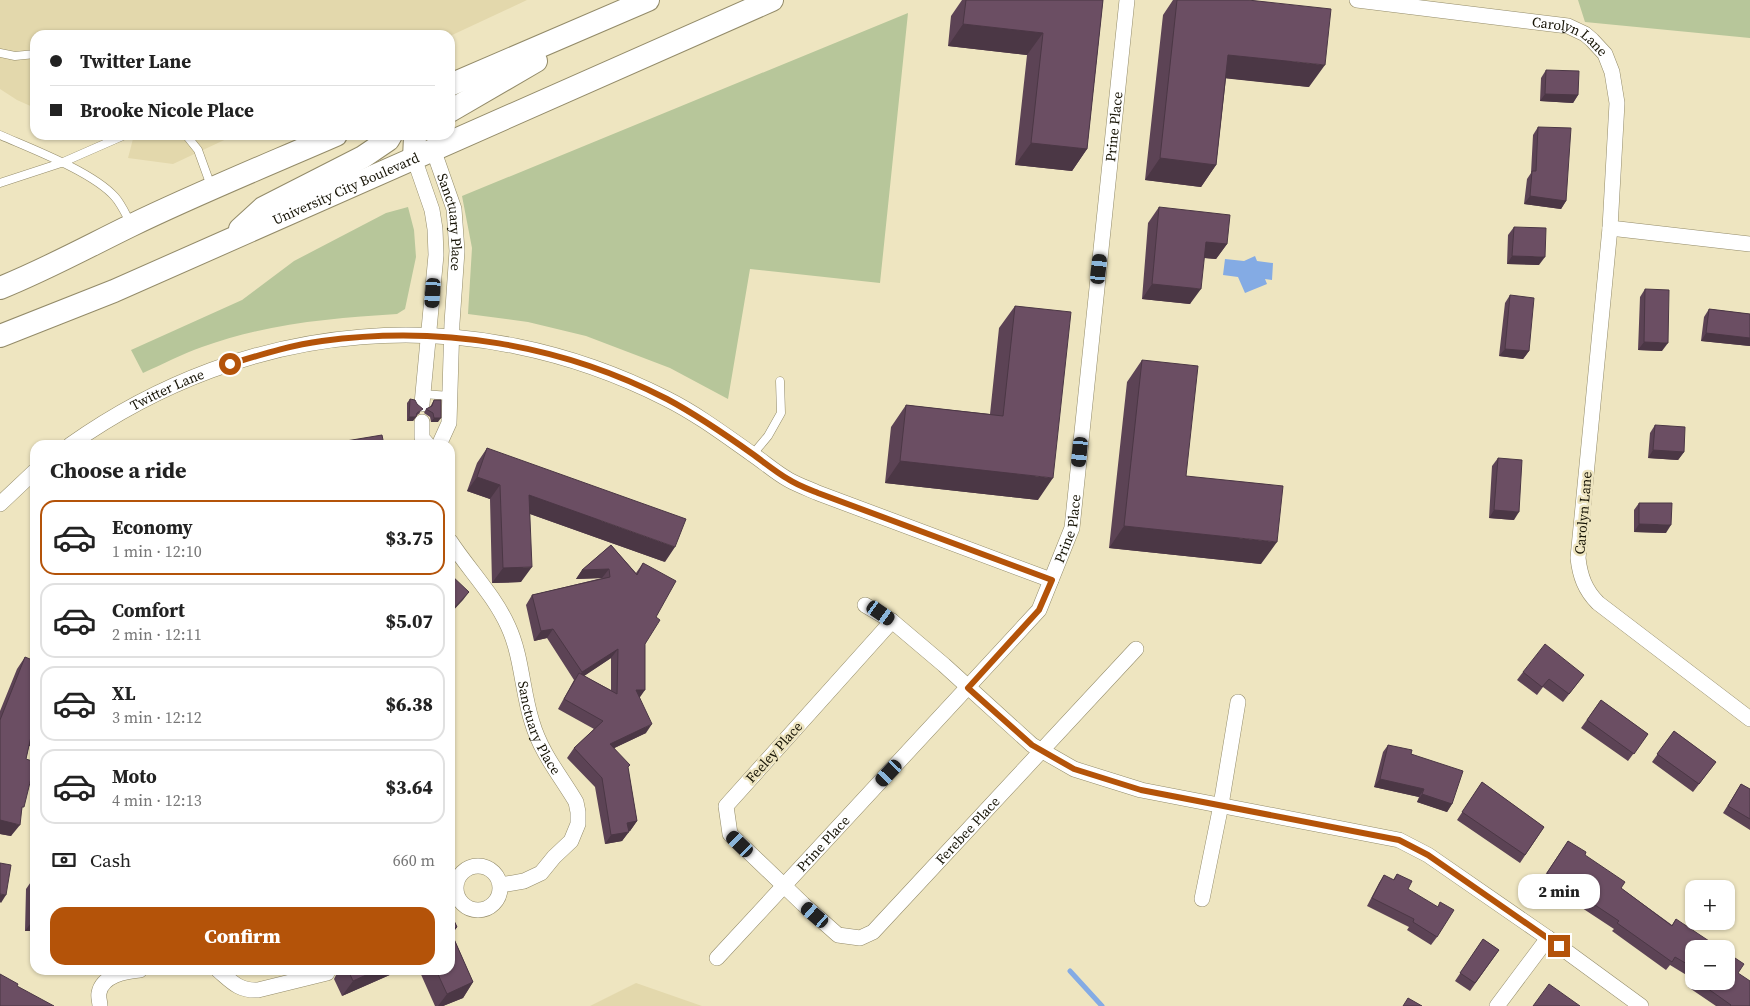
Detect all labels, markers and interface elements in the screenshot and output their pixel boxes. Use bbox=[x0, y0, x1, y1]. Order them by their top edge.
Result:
street label: Carolyn Lane bbox=[1531, 12, 1612, 61]
text: Twitter Lane bbox=[80, 48, 191, 74]
street label: Prine Place bbox=[1100, 91, 1127, 163]
text: Brooke Nicole Place bbox=[80, 97, 254, 123]
street label: University City Boulevard bbox=[269, 147, 422, 230]
street label: Sanctuary Place bbox=[432, 171, 467, 272]
car bbox=[1089, 253, 1108, 285]
car bbox=[424, 278, 441, 308]
route start bbox=[219, 353, 241, 375]
street label: Twitter Lane bbox=[126, 364, 207, 415]
car bbox=[1070, 436, 1089, 468]
text: Choose a ride bbox=[50, 455, 187, 485]
street label: Carolyn Lane bbox=[1569, 471, 1597, 555]
street label: Prine Place bbox=[1049, 493, 1085, 566]
text: Economy bbox=[112, 514, 193, 540]
icon: car bbox=[52, 515, 97, 560]
text: $3.75 bbox=[385, 525, 433, 551]
text: 1 min · 12:10 bbox=[112, 540, 202, 562]
text: Comfort bbox=[112, 597, 185, 623]
icon: car bbox=[52, 598, 97, 643]
car bbox=[864, 598, 897, 628]
text: $5.07 bbox=[385, 608, 433, 634]
text: 2 min · 12:11 bbox=[112, 623, 202, 645]
street label: Sanctuary Place bbox=[513, 679, 566, 779]
text: XL bbox=[112, 680, 135, 706]
icon: car bbox=[52, 681, 97, 726]
text: $6.38 bbox=[385, 691, 433, 717]
text: 3 min · 12:12 bbox=[112, 706, 202, 728]
street label: Feeley Place bbox=[741, 717, 807, 787]
car bbox=[873, 757, 904, 789]
text: Moto bbox=[112, 763, 157, 789]
icon: car bbox=[52, 764, 97, 809]
text: $3.64 bbox=[385, 774, 433, 800]
text: 4 min · 12:13 bbox=[112, 789, 202, 811]
street label: Ferebee Place bbox=[931, 792, 1004, 869]
street label: Prine Place bbox=[792, 811, 854, 876]
car bbox=[723, 828, 756, 860]
icon: cash bbox=[50, 846, 78, 874]
text: Cash bbox=[90, 847, 131, 873]
text: 660 m bbox=[393, 849, 435, 871]
callout: 2 min bbox=[1518, 874, 1600, 908]
text: 2 min bbox=[1538, 880, 1580, 902]
map controls bbox=[1685, 880, 1735, 990]
button: + bbox=[1685, 880, 1735, 930]
car bbox=[798, 899, 831, 931]
button: Confirm bbox=[50, 907, 435, 965]
route end bbox=[1548, 935, 1570, 957]
button: − bbox=[1685, 940, 1735, 990]

